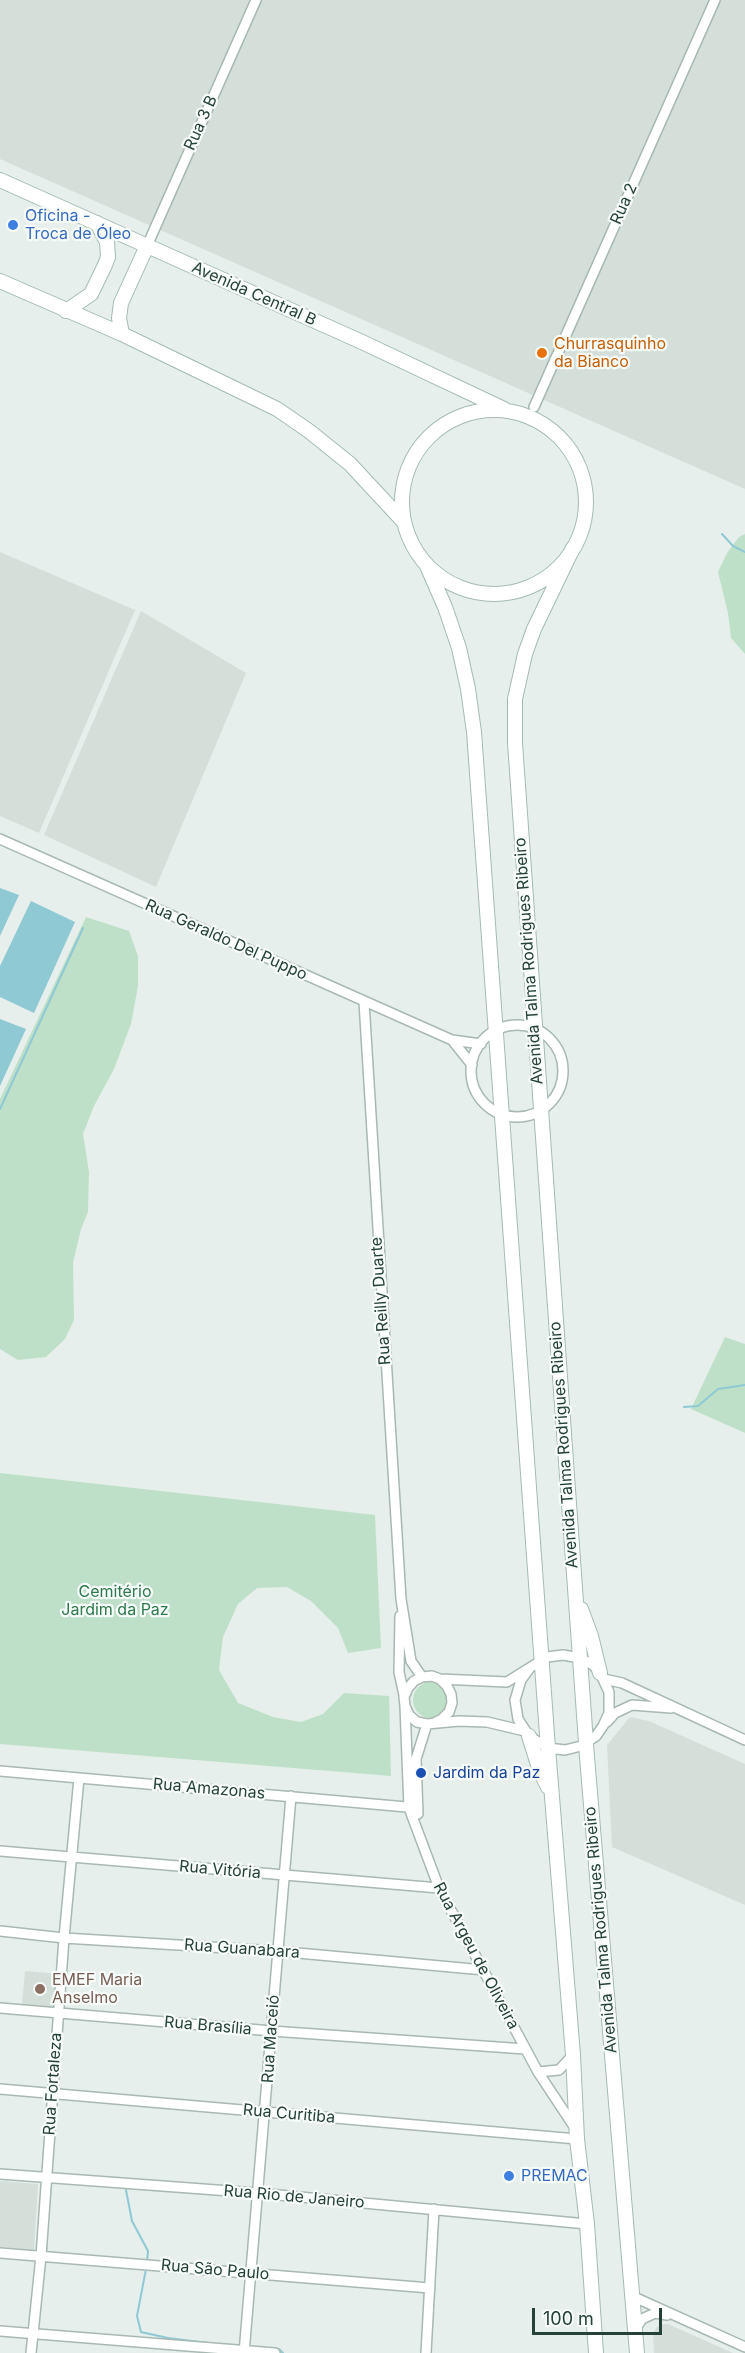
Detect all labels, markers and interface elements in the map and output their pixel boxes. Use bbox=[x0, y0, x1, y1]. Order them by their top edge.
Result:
street label: Rua 3 B bbox=[180, 93, 222, 153]
street label: Rua 2 bbox=[606, 180, 642, 228]
place label: Oficina - Troca de Óleo bbox=[25, 206, 131, 244]
marker: Oficina - Troca de Óleo bbox=[6, 218, 20, 232]
street label: Avenida Central B bbox=[189, 258, 319, 330]
place label: Churrasquinho da Bianco bbox=[554, 334, 666, 372]
marker: Churrasquinho da Bianco bbox=[535, 346, 549, 360]
street label: Avenida Talma Rodrigues Ribeiro bbox=[511, 837, 547, 1085]
street label: Rua Geraldo Del Puppo bbox=[142, 896, 310, 984]
street label: Rua Reilly Duarte bbox=[367, 1236, 395, 1366]
street label: Avenida Talma Rodrigues Ribeiro bbox=[546, 1321, 582, 1569]
park label: Cemitério Jardim da Paz bbox=[61, 1582, 169, 1620]
place label: Jardim da Paz bbox=[433, 1763, 540, 1783]
marker: Jardim da Paz bbox=[414, 1766, 428, 1780]
street label: Rua Amazonas bbox=[152, 1775, 266, 1803]
street label: Avenida Talma Rodrigues Ribeiro bbox=[581, 1806, 621, 2054]
street label: Rua Vitória bbox=[178, 1857, 262, 1883]
street label: Rua Argeu de Oliveira bbox=[429, 1879, 523, 2033]
street label: Rua Guanabara bbox=[183, 1935, 301, 1963]
place label: EMEF Maria Anselmo bbox=[52, 1970, 142, 2008]
marker: EMEF Maria Anselmo bbox=[33, 1982, 47, 1996]
street label: Rua Maceió bbox=[258, 1994, 284, 2084]
street label: Rua Brasília bbox=[163, 2013, 253, 2039]
street label: Rua Fortaleza bbox=[40, 2032, 66, 2136]
street label: Rua Curitiba bbox=[242, 2100, 336, 2128]
place label: PREMAC bbox=[521, 2166, 588, 2186]
marker: PREMAC bbox=[502, 2169, 516, 2183]
street label: Rua Rio de Janeiro bbox=[223, 2181, 365, 2213]
street label: Rua São Paulo bbox=[160, 2256, 270, 2284]
scale bar bbox=[535, 2296, 666, 2334]
text: 100 m bbox=[543, 2308, 594, 2329]

